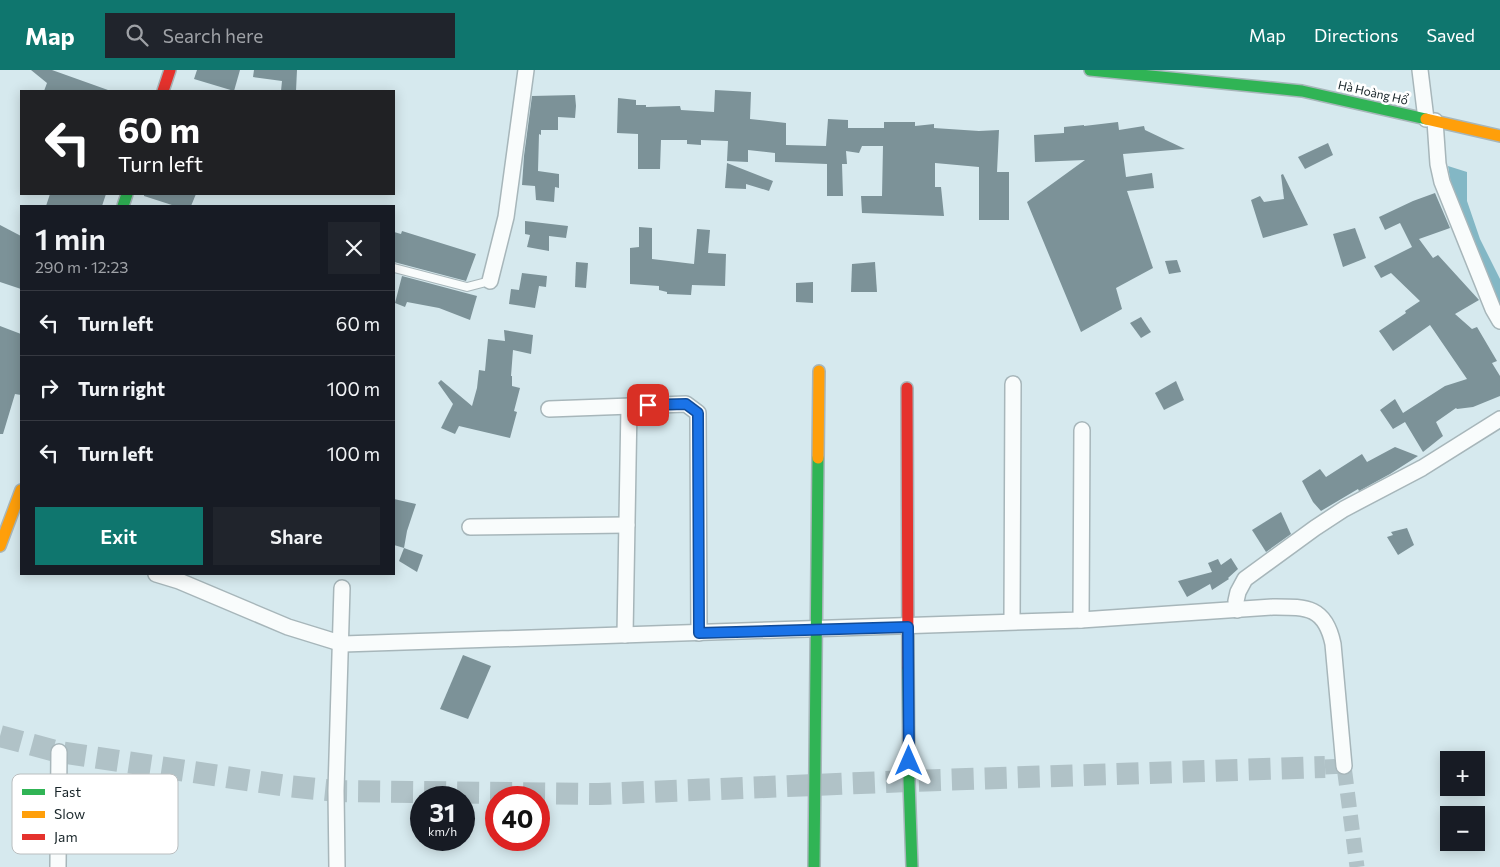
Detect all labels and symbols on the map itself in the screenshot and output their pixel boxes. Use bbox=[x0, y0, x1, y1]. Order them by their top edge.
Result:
street label: Hà Hoàng Hổ bbox=[1337, 77, 1410, 107]
pin bbox=[627, 384, 669, 426]
position arrow bbox=[882, 734, 934, 786]
legend bbox=[12, 774, 178, 854]
text: Fast bbox=[54, 783, 81, 800]
speed limit sign: 40 bbox=[485, 786, 550, 851]
text: Slow bbox=[54, 805, 85, 822]
text: Jam bbox=[54, 828, 78, 845]

